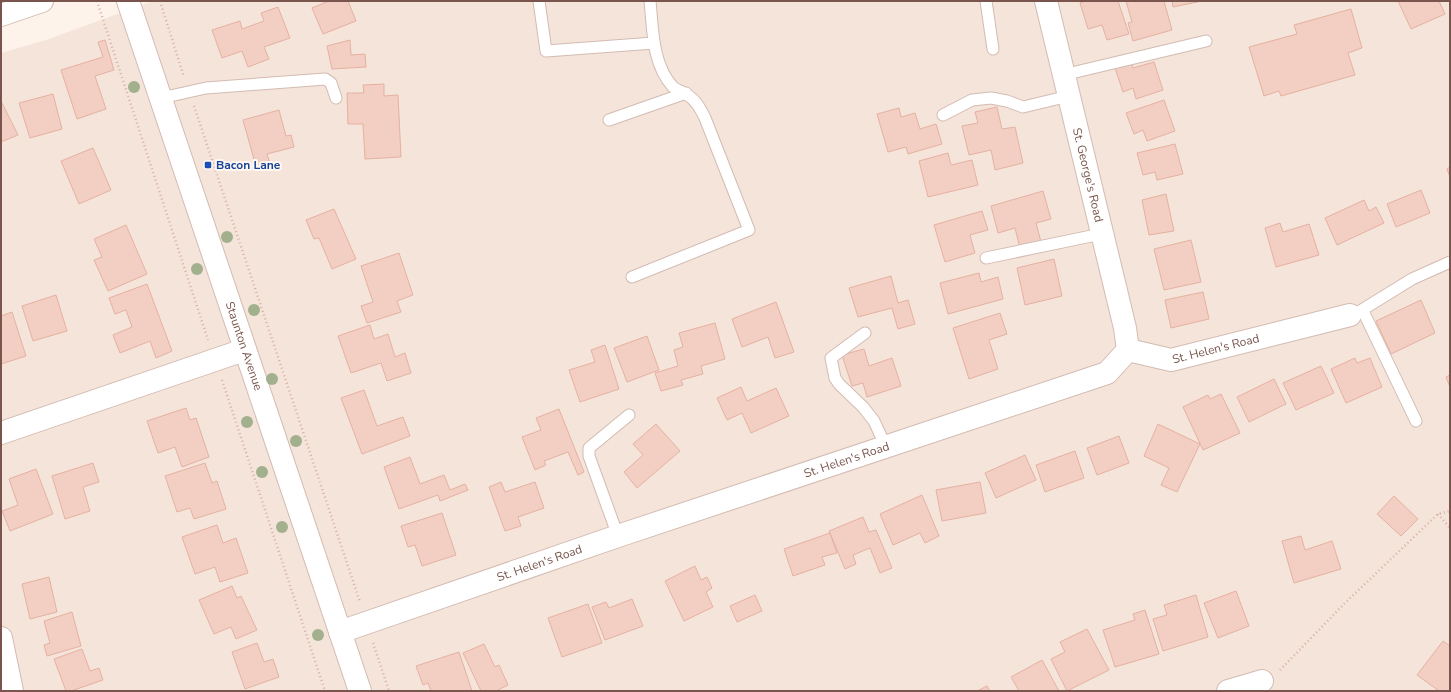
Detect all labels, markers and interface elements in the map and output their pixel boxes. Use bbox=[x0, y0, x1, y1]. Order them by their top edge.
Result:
street label: St. George's Road bbox=[1069, 126, 1107, 224]
place label: Bacon Lane bbox=[216, 157, 281, 173]
marker: Bacon Lane bbox=[203, 160, 213, 170]
street label: Staunton Avenue bbox=[222, 299, 266, 393]
street label: St. Helen's Road bbox=[1170, 330, 1261, 367]
street label: St. Helen's Road bbox=[802, 438, 891, 482]
street label: St. Helen's Road bbox=[495, 541, 584, 585]

